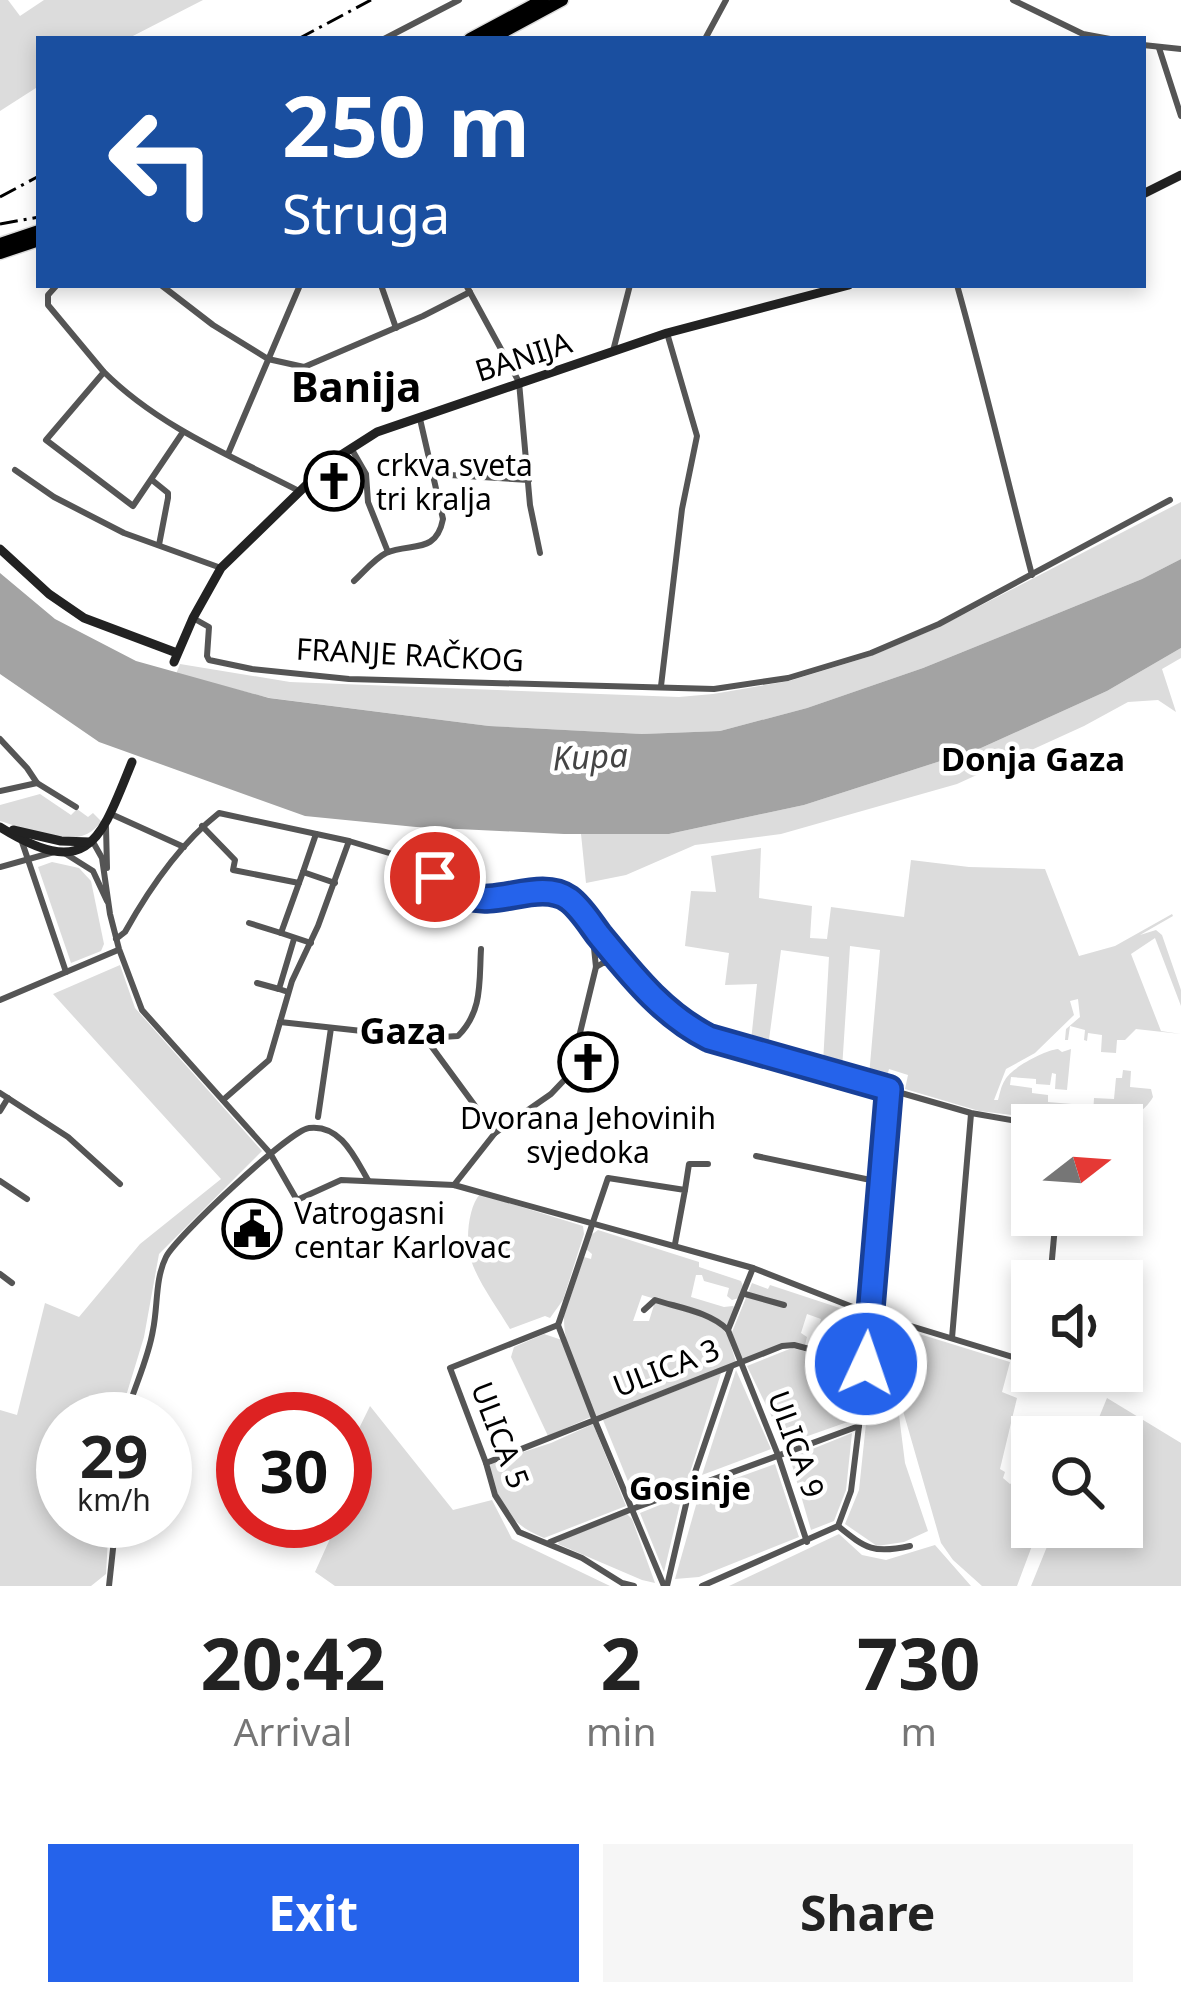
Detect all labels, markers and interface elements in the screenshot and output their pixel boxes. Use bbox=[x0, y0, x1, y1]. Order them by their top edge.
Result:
text: 250 m bbox=[282, 67, 530, 182]
icon: left bbox=[84, 84, 240, 240]
text: Struga bbox=[282, 176, 450, 250]
street label: BANIJA bbox=[470, 321, 577, 391]
district label: Banija bbox=[291, 357, 421, 414]
place label: crkva sveta tri kralja bbox=[376, 444, 533, 519]
church icon: crkva sveta tri kralja bbox=[303, 450, 365, 512]
street label: FRANJE RAČKOG bbox=[295, 628, 525, 680]
water label: Kupa bbox=[551, 732, 629, 780]
district label: Donja Gaza bbox=[941, 736, 1125, 781]
pin bbox=[384, 826, 486, 928]
icon: arrive bbox=[402, 844, 468, 910]
district label: Gaza bbox=[360, 1006, 446, 1055]
church icon: Dvorana Jehovinih svjedoka bbox=[557, 1031, 619, 1093]
place label: Dvorana Jehovinih svjedoka bbox=[460, 1097, 716, 1172]
north arrow bbox=[1011, 1104, 1143, 1236]
map controls bbox=[1011, 1104, 1143, 1548]
place label: Vatrogasni centar Karlovac bbox=[294, 1192, 511, 1267]
public building icon: Vatrogasni centar Karlovac bbox=[221, 1198, 283, 1260]
button: sound bbox=[1011, 1260, 1143, 1392]
position arrow bbox=[803, 1301, 929, 1427]
street label: ULICA 3 bbox=[607, 1328, 725, 1406]
street label: ULICA 5 bbox=[462, 1376, 540, 1494]
street label: ULICA 9 bbox=[759, 1385, 835, 1503]
speed limit sign: 30 bbox=[216, 1392, 372, 1548]
text: 29 bbox=[80, 1414, 148, 1496]
button: search bbox=[1011, 1416, 1143, 1548]
district label: Gosinje bbox=[629, 1465, 751, 1510]
text: km/h bbox=[77, 1479, 151, 1520]
text: 20:42 bbox=[200, 1613, 385, 1711]
text: 2 bbox=[601, 1613, 642, 1711]
text: 730 bbox=[857, 1613, 981, 1711]
text: Arrival bbox=[233, 1704, 352, 1757]
text: min bbox=[586, 1704, 657, 1757]
text: m bbox=[901, 1704, 937, 1757]
button: Exit bbox=[48, 1844, 579, 1982]
button: Share bbox=[603, 1844, 1133, 1982]

